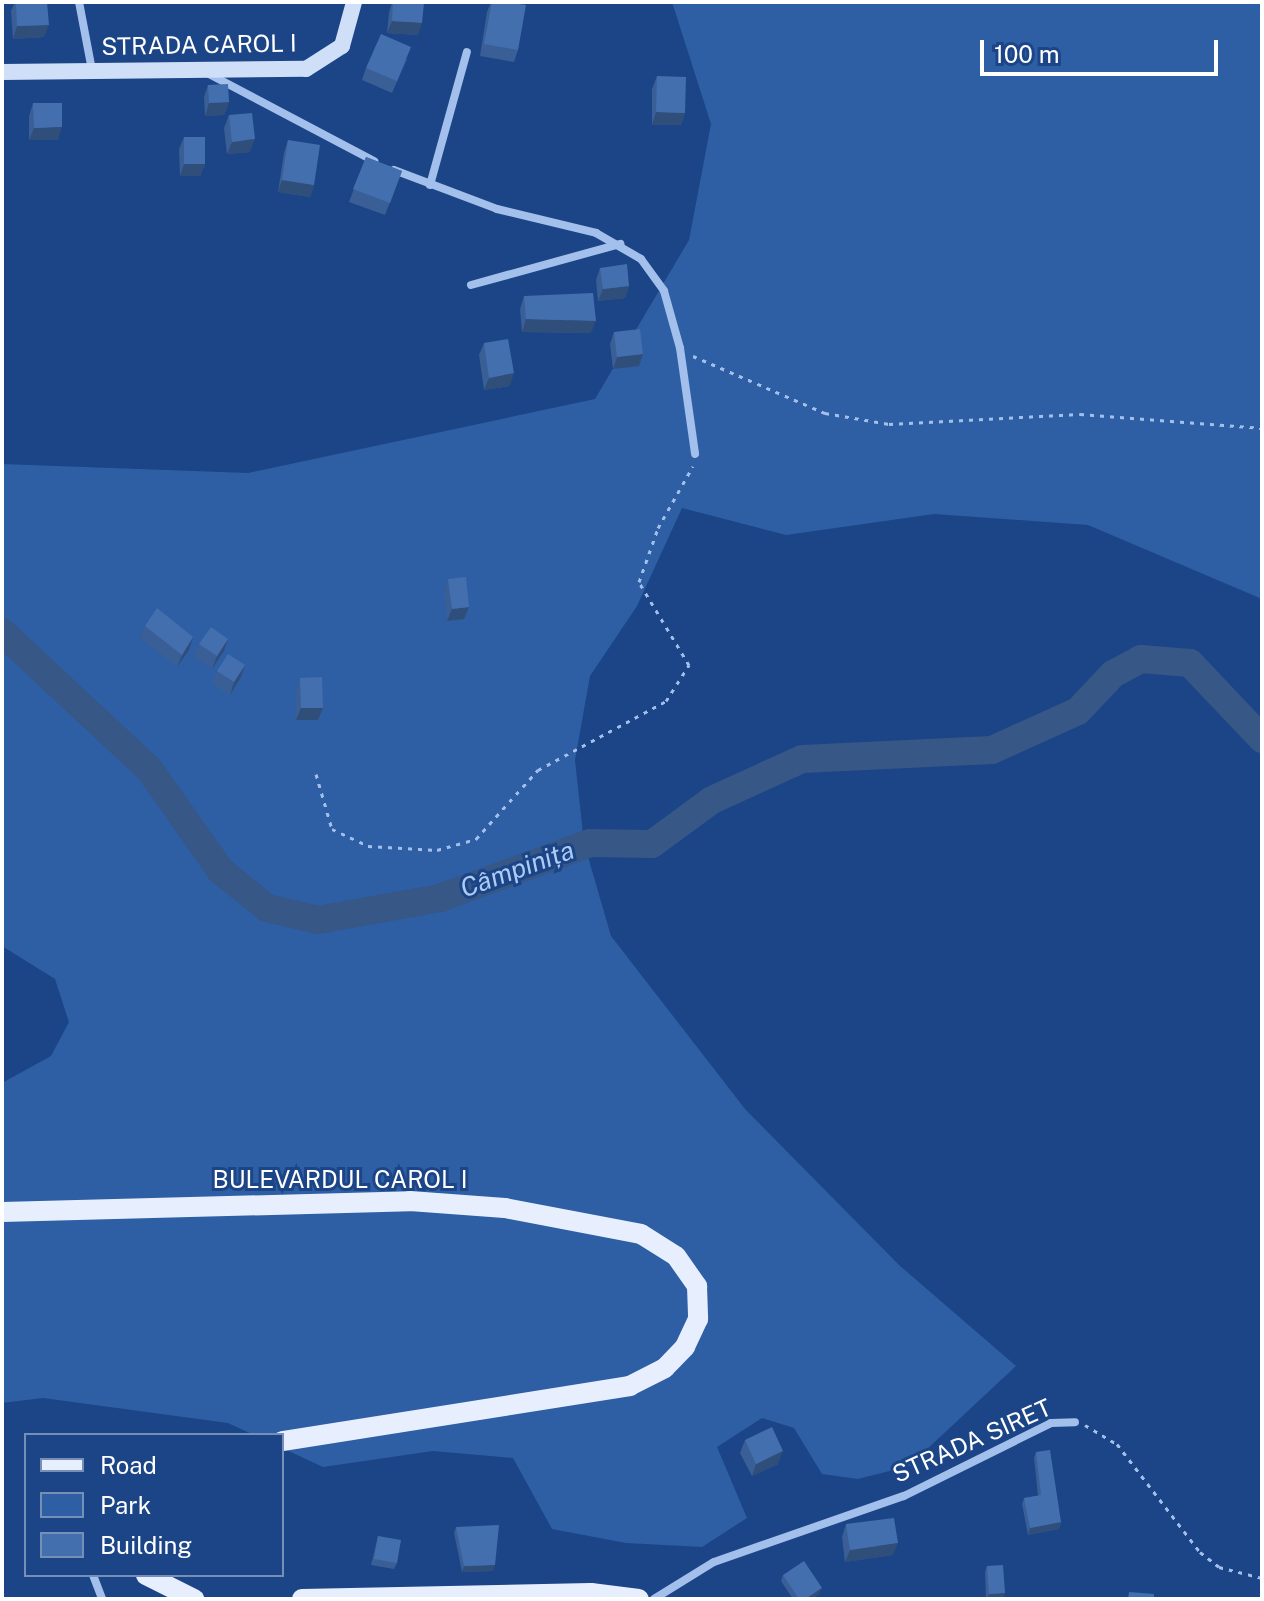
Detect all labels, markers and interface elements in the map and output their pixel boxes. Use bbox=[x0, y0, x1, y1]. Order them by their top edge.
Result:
scale bar bbox=[984, 24, 1222, 74]
street label: STRADA CAROL I bbox=[101, 29, 297, 61]
text: 100 m bbox=[994, 40, 1060, 68]
water label: Câmpinița bbox=[456, 834, 578, 904]
street label: BULEVARDUL CAROL I bbox=[213, 1166, 467, 1194]
street label: STRADA SIRET bbox=[888, 1393, 1056, 1489]
legend bbox=[24, 1433, 284, 1577]
text: Road bbox=[100, 1451, 157, 1479]
text: Park bbox=[100, 1491, 151, 1519]
text: Building bbox=[100, 1531, 192, 1559]

